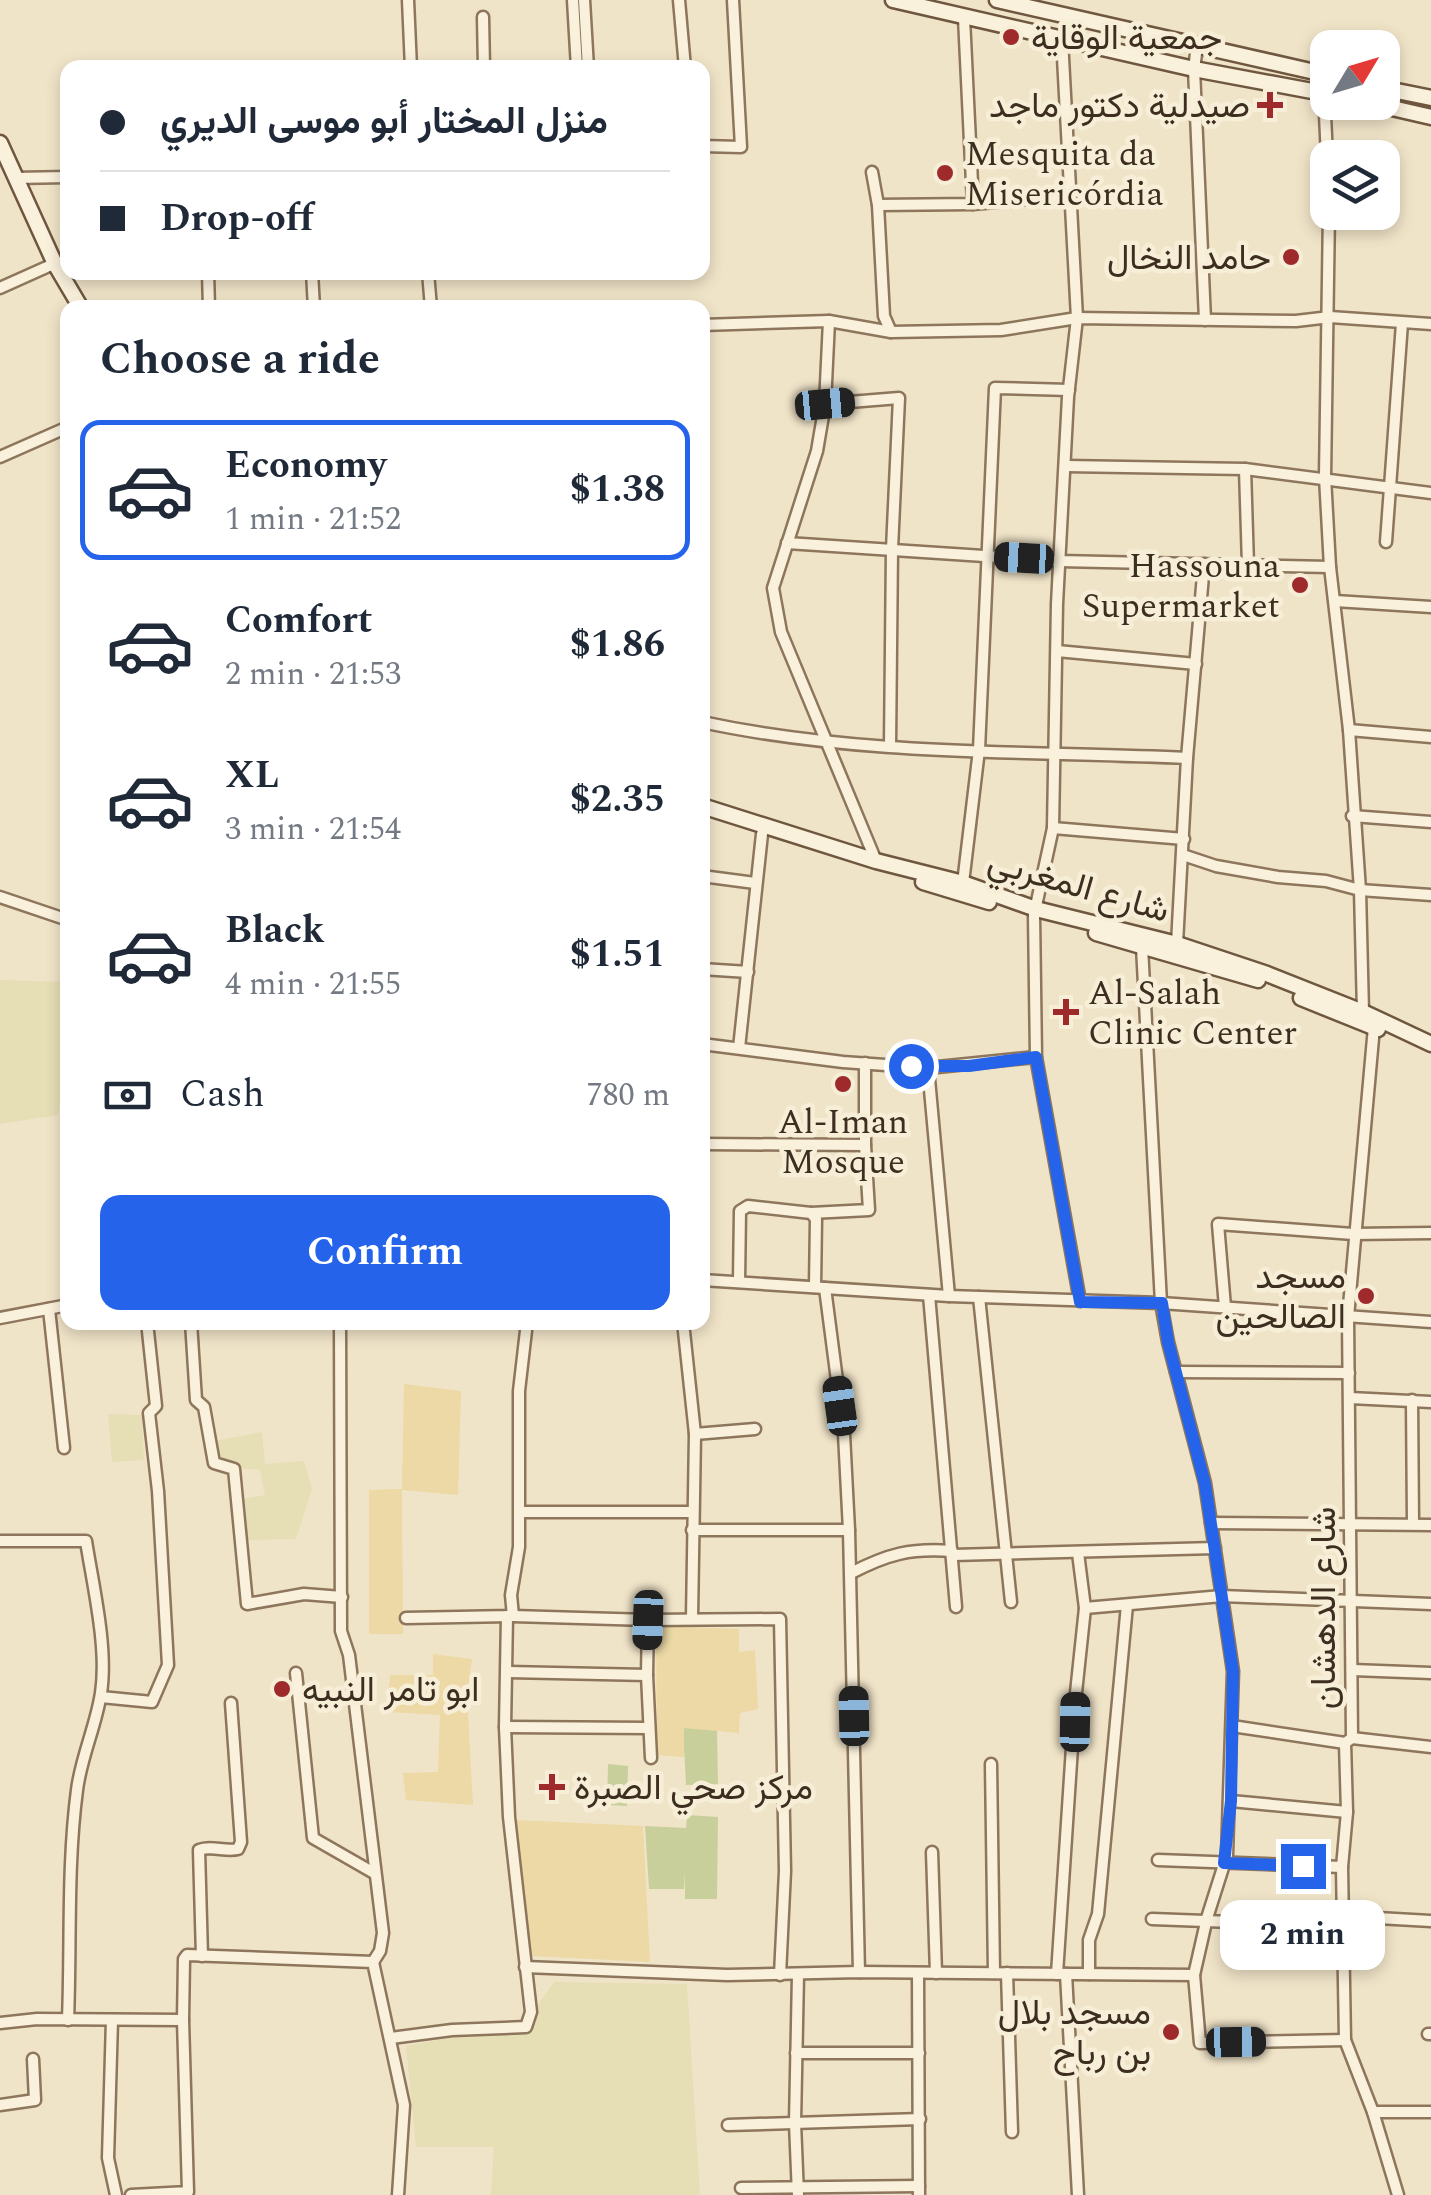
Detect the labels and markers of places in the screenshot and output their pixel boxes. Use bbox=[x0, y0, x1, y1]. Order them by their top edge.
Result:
place label: جمعية الوقاية bbox=[1031, 12, 1222, 65]
marker: جمعية الوقاية bbox=[1000, 26, 1022, 48]
place label: صيدلية دكتور ماجد bbox=[989, 80, 1250, 133]
marker: صيدلية دكتور ماجد bbox=[1259, 94, 1281, 116]
place label: Mesquita da Misericórdia bbox=[965, 128, 1164, 221]
marker: Mesquita da Misericórdia bbox=[934, 162, 956, 184]
place label: حامد النخال bbox=[1107, 232, 1271, 285]
marker: حامد النخال bbox=[1280, 246, 1302, 268]
place label: Hassouna Supermarket bbox=[1082, 540, 1280, 633]
marker: Hassouna Supermarket bbox=[1289, 574, 1311, 596]
place label: Al-Salah Clinic Center bbox=[1088, 967, 1297, 1060]
marker: Al-Salah Clinic Center bbox=[1053, 999, 1079, 1025]
marker: Al-Iman Mosque bbox=[832, 1073, 854, 1095]
place label: Al-Iman Mosque bbox=[778, 1096, 908, 1189]
place label: مسجد الصالحين bbox=[1215, 1251, 1346, 1344]
marker: مسجد الصالحين bbox=[1355, 1285, 1377, 1307]
place label: ابو تامر النبيه bbox=[302, 1664, 479, 1717]
marker: ابو تامر النبيه bbox=[271, 1678, 293, 1700]
place label: مركز صحي الصبرة bbox=[574, 1762, 813, 1816]
marker: مركز صحي الصبرة bbox=[539, 1774, 565, 1800]
place label: مسجد بلال بن رباح bbox=[998, 1987, 1151, 2080]
marker: مسجد بلال بن رباح bbox=[1160, 2021, 1182, 2043]

